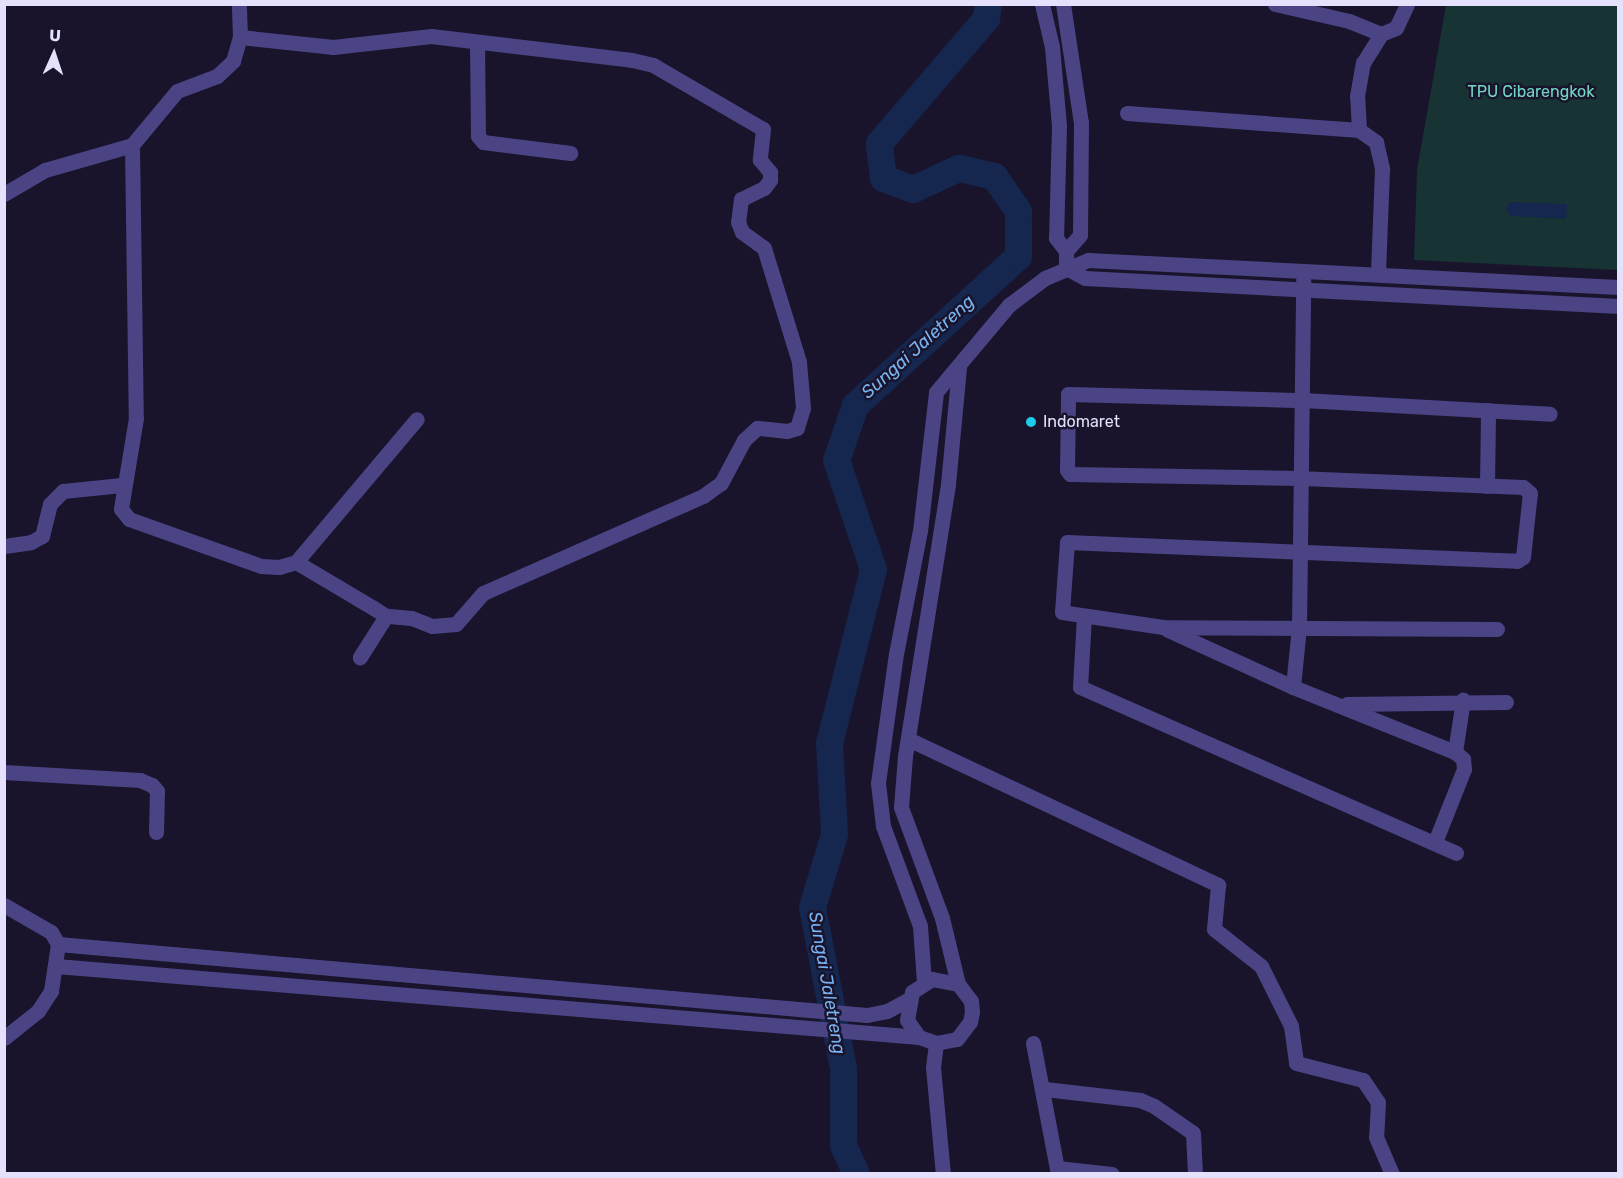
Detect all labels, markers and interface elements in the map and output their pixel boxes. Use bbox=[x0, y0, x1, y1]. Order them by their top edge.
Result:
north arrow bbox=[24, 24, 84, 84]
text: U bbox=[49, 26, 61, 45]
park label: TPU Cibarengkok bbox=[1468, 82, 1594, 102]
water label: Sungai Jaletreng bbox=[857, 291, 979, 403]
place label: Indomaret bbox=[1043, 412, 1120, 432]
marker: Indomaret bbox=[1024, 415, 1038, 429]
water label: Sungai Jaletreng bbox=[804, 910, 850, 1056]

